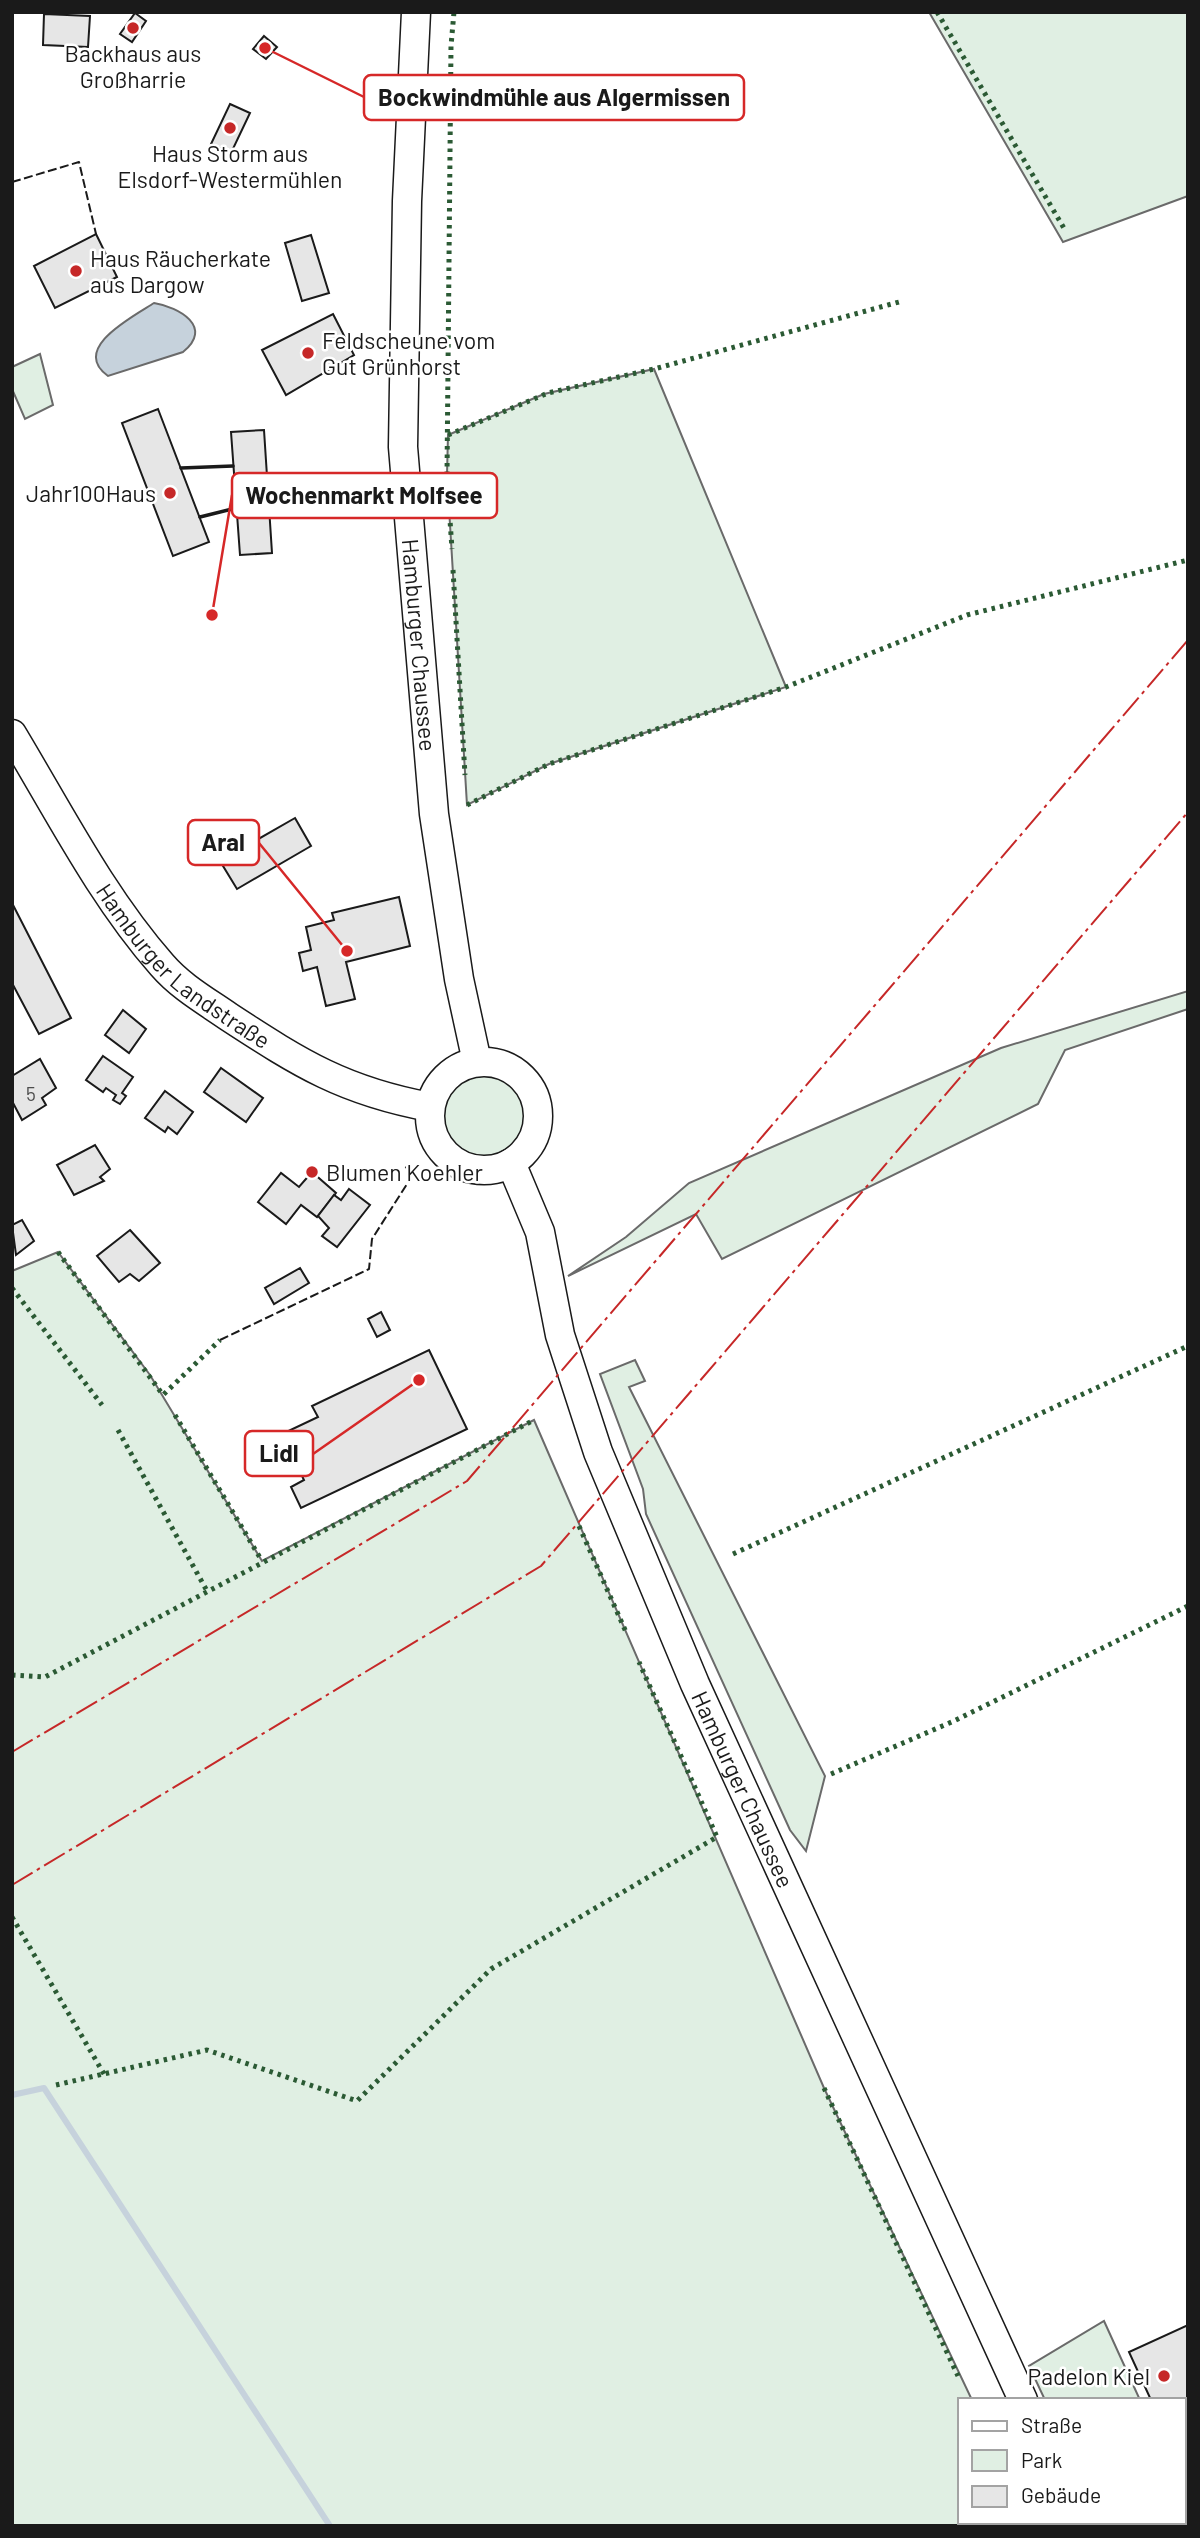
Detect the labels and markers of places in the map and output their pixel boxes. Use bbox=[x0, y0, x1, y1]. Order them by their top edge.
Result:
marker: Backhaus aus Großharrie bbox=[125, 20, 141, 36]
place label: Backhaus aus Großharrie bbox=[65, 39, 201, 93]
callout: Bockwindmühle aus Algermissen bbox=[364, 75, 744, 120]
marker: Haus Storm aus Elsdorf-Westermühlen bbox=[222, 120, 238, 136]
place label: Haus Storm aus Elsdorf-Westermühlen bbox=[118, 139, 342, 193]
place label: Haus Räucherkate aus Dargow bbox=[90, 244, 271, 298]
marker: Haus Räucherkate aus Dargow bbox=[68, 263, 84, 279]
place label: Feldscheune vom Gut Grünhorst bbox=[322, 326, 495, 380]
marker: Feldscheune vom Gut Grünhorst bbox=[300, 345, 316, 361]
callout: Wochenmarkt Molfsee bbox=[232, 473, 497, 518]
place label: Jahr100Haus bbox=[26, 479, 156, 507]
marker: Jahr100Haus bbox=[162, 485, 178, 501]
callout: Aral bbox=[188, 820, 259, 865]
place label: Blumen Koehler bbox=[326, 1158, 484, 1186]
marker: Blumen Koehler bbox=[304, 1164, 320, 1180]
callout: Lidl bbox=[245, 1431, 313, 1476]
place label: Padelon Kiel bbox=[1028, 2362, 1150, 2390]
marker: Padelon Kiel bbox=[1156, 2368, 1172, 2384]

